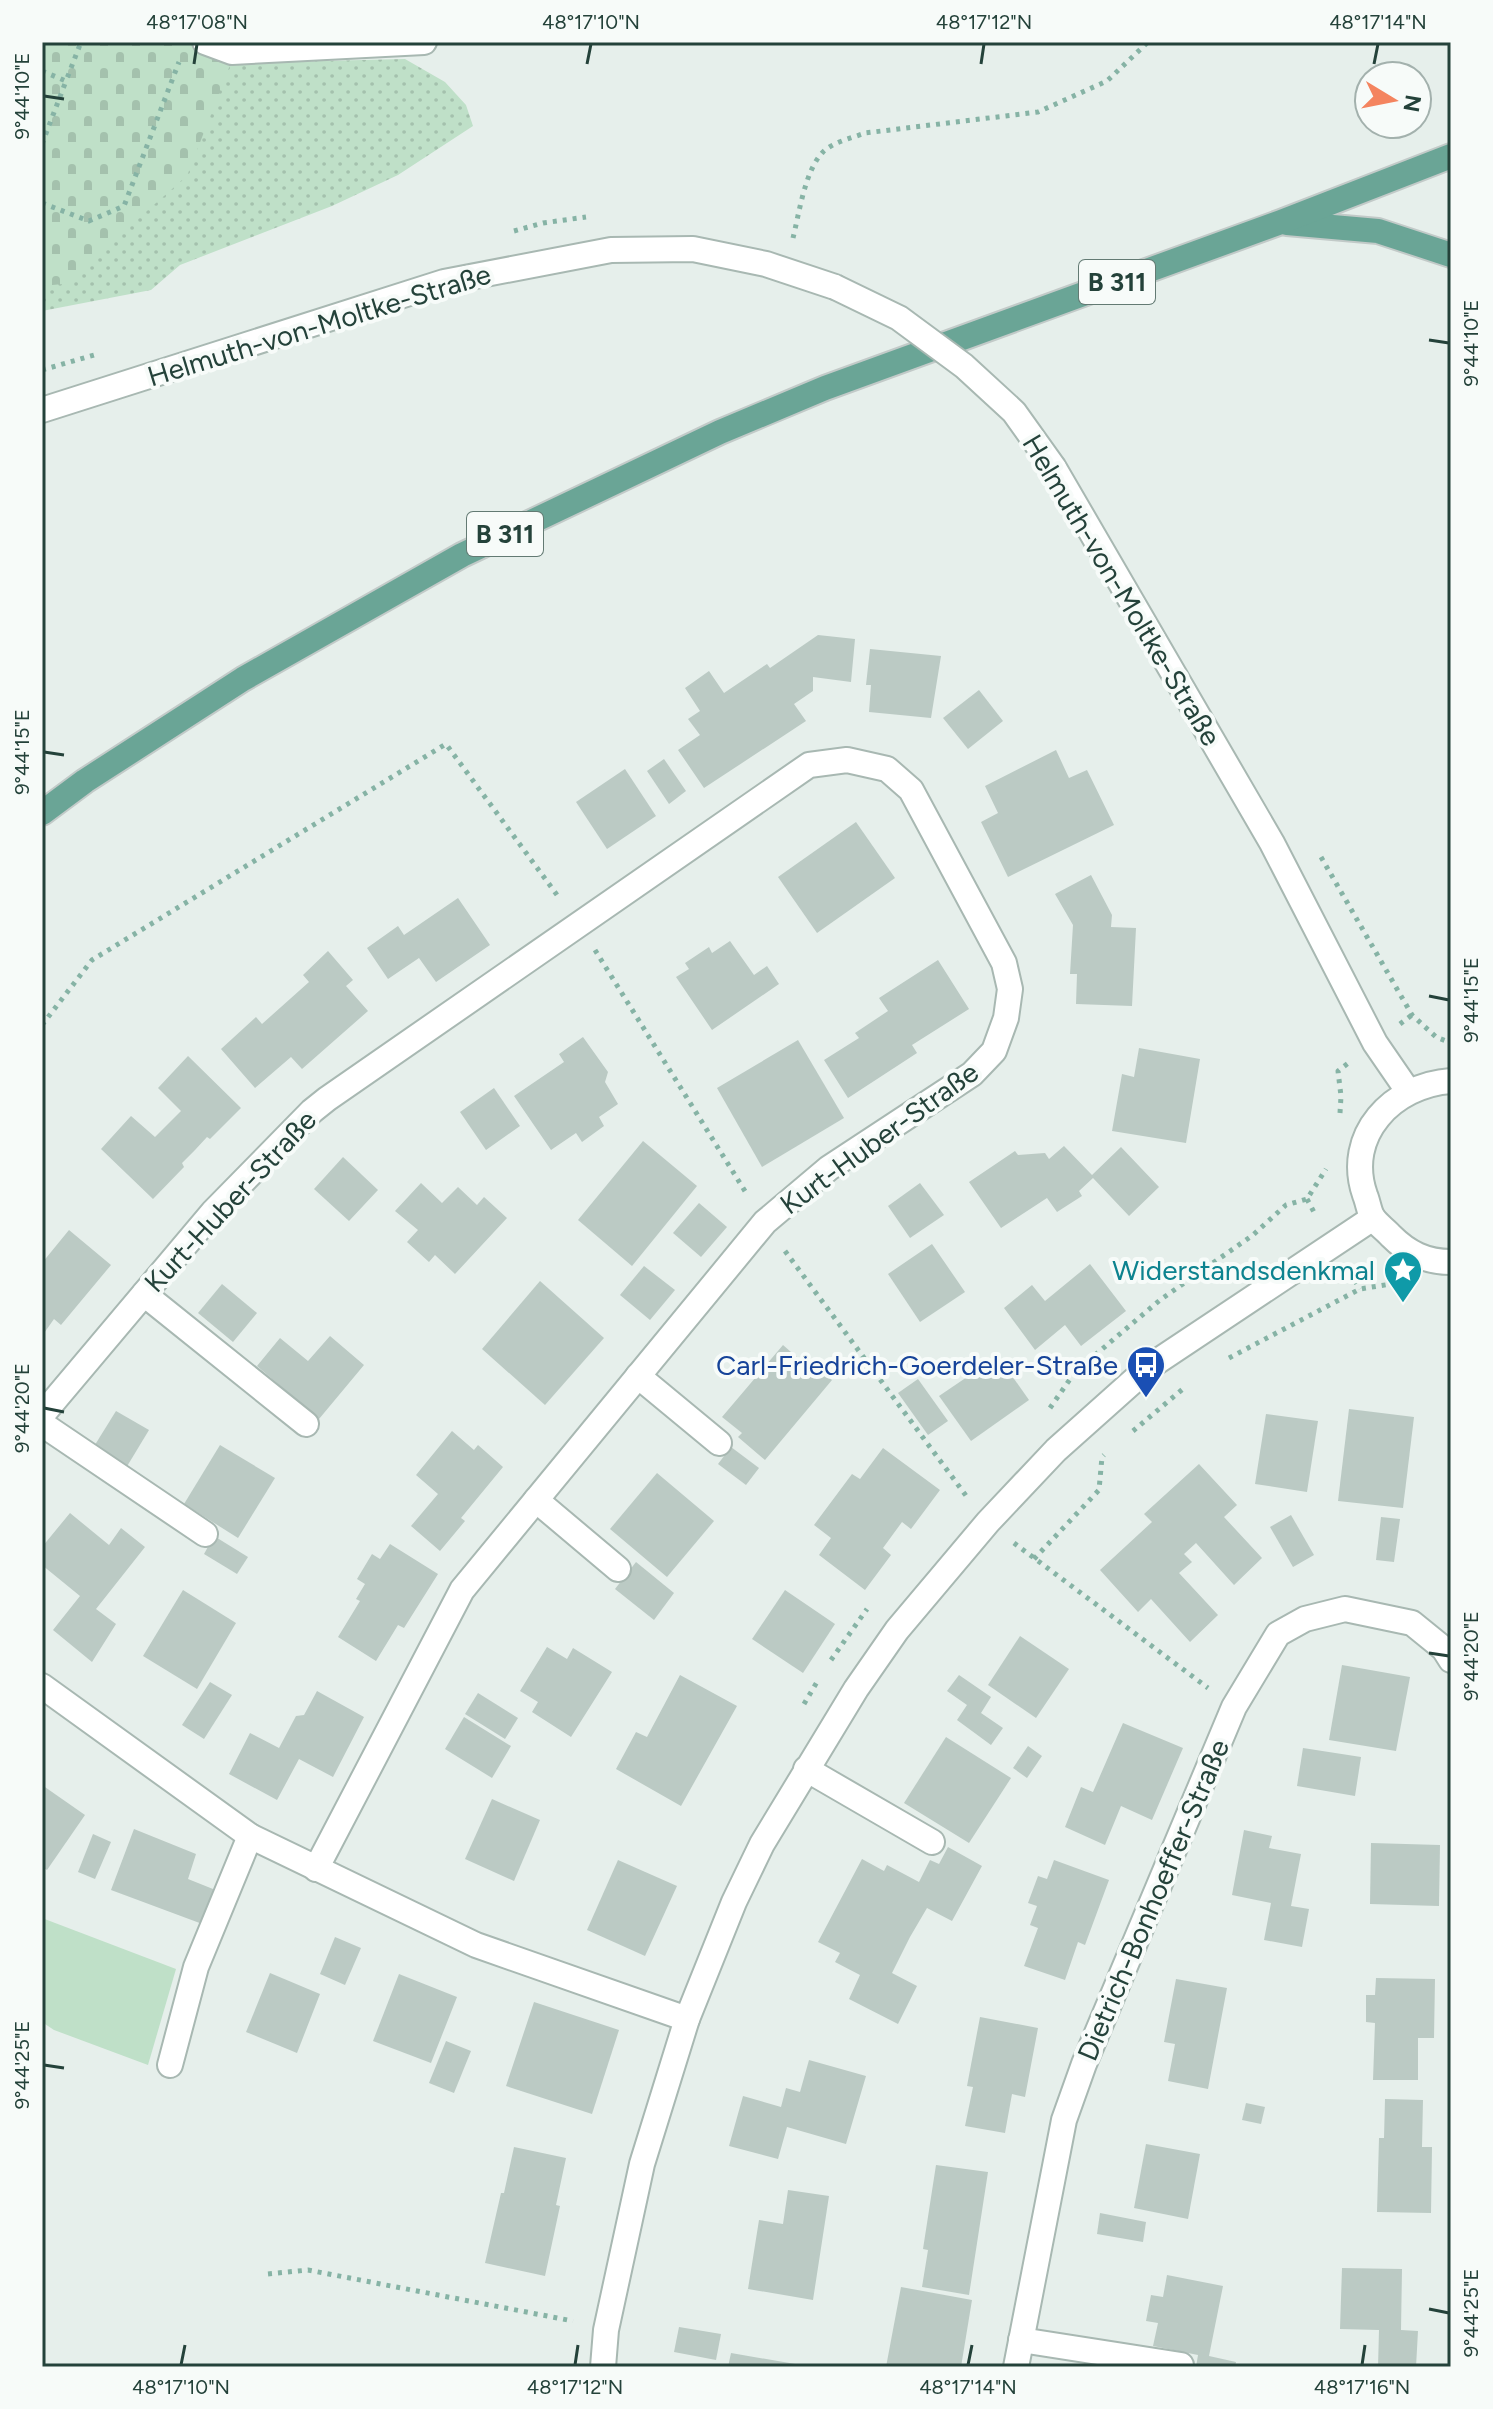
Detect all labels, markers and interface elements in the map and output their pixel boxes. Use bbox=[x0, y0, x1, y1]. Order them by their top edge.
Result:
text: 48°17'08"N bbox=[146, 10, 248, 34]
text: 48°17'10"N bbox=[542, 10, 640, 34]
text: 48°17'12"N bbox=[936, 10, 1032, 34]
text: 48°17'14"N bbox=[1329, 10, 1427, 34]
text: 9°44'10"E bbox=[10, 53, 34, 139]
north arrow bbox=[1353, 60, 1433, 140]
text: N bbox=[1397, 93, 1427, 114]
street label: Helmuth-von-Moltke-Straße bbox=[143, 257, 495, 393]
road number: B 311 bbox=[1079, 260, 1155, 304]
text: 9°44'10"E bbox=[1459, 300, 1483, 386]
street label: Helmuth-von-Moltke-Straße bbox=[1015, 428, 1229, 752]
road number: B 311 bbox=[467, 512, 543, 556]
text: 9°44'15"E bbox=[10, 709, 34, 795]
text: 9°44'15"E bbox=[1459, 957, 1483, 1043]
street label: Kurt-Huber-Straße bbox=[773, 1055, 985, 1221]
street label: Kurt-Huber-Straße bbox=[137, 1103, 323, 1299]
place icon: Widerstandsdenkmal bbox=[1382, 1249, 1424, 1304]
place label: Widerstandsdenkmal bbox=[1112, 1253, 1375, 1287]
bus stop icon: Carl-Friedrich-Goerdeler-Straße bbox=[1125, 1344, 1167, 1399]
place label: Carl-Friedrich-Goerdeler-Straße bbox=[716, 1348, 1118, 1382]
text: 9°44'20"E bbox=[10, 1363, 34, 1453]
text: 9°44'20"E bbox=[1459, 1611, 1483, 1701]
street label: Dietrich-Bonhoeffer-Straße bbox=[1070, 1734, 1236, 2066]
text: 9°44'25"E bbox=[10, 2021, 34, 2109]
text: 9°44'25"E bbox=[1459, 2269, 1483, 2357]
text: 48°17'10"N bbox=[132, 2375, 230, 2399]
text: 48°17'12"N bbox=[527, 2375, 623, 2399]
text: 48°17'14"N bbox=[919, 2375, 1017, 2399]
text: 48°17'16"N bbox=[1314, 2375, 1410, 2399]

